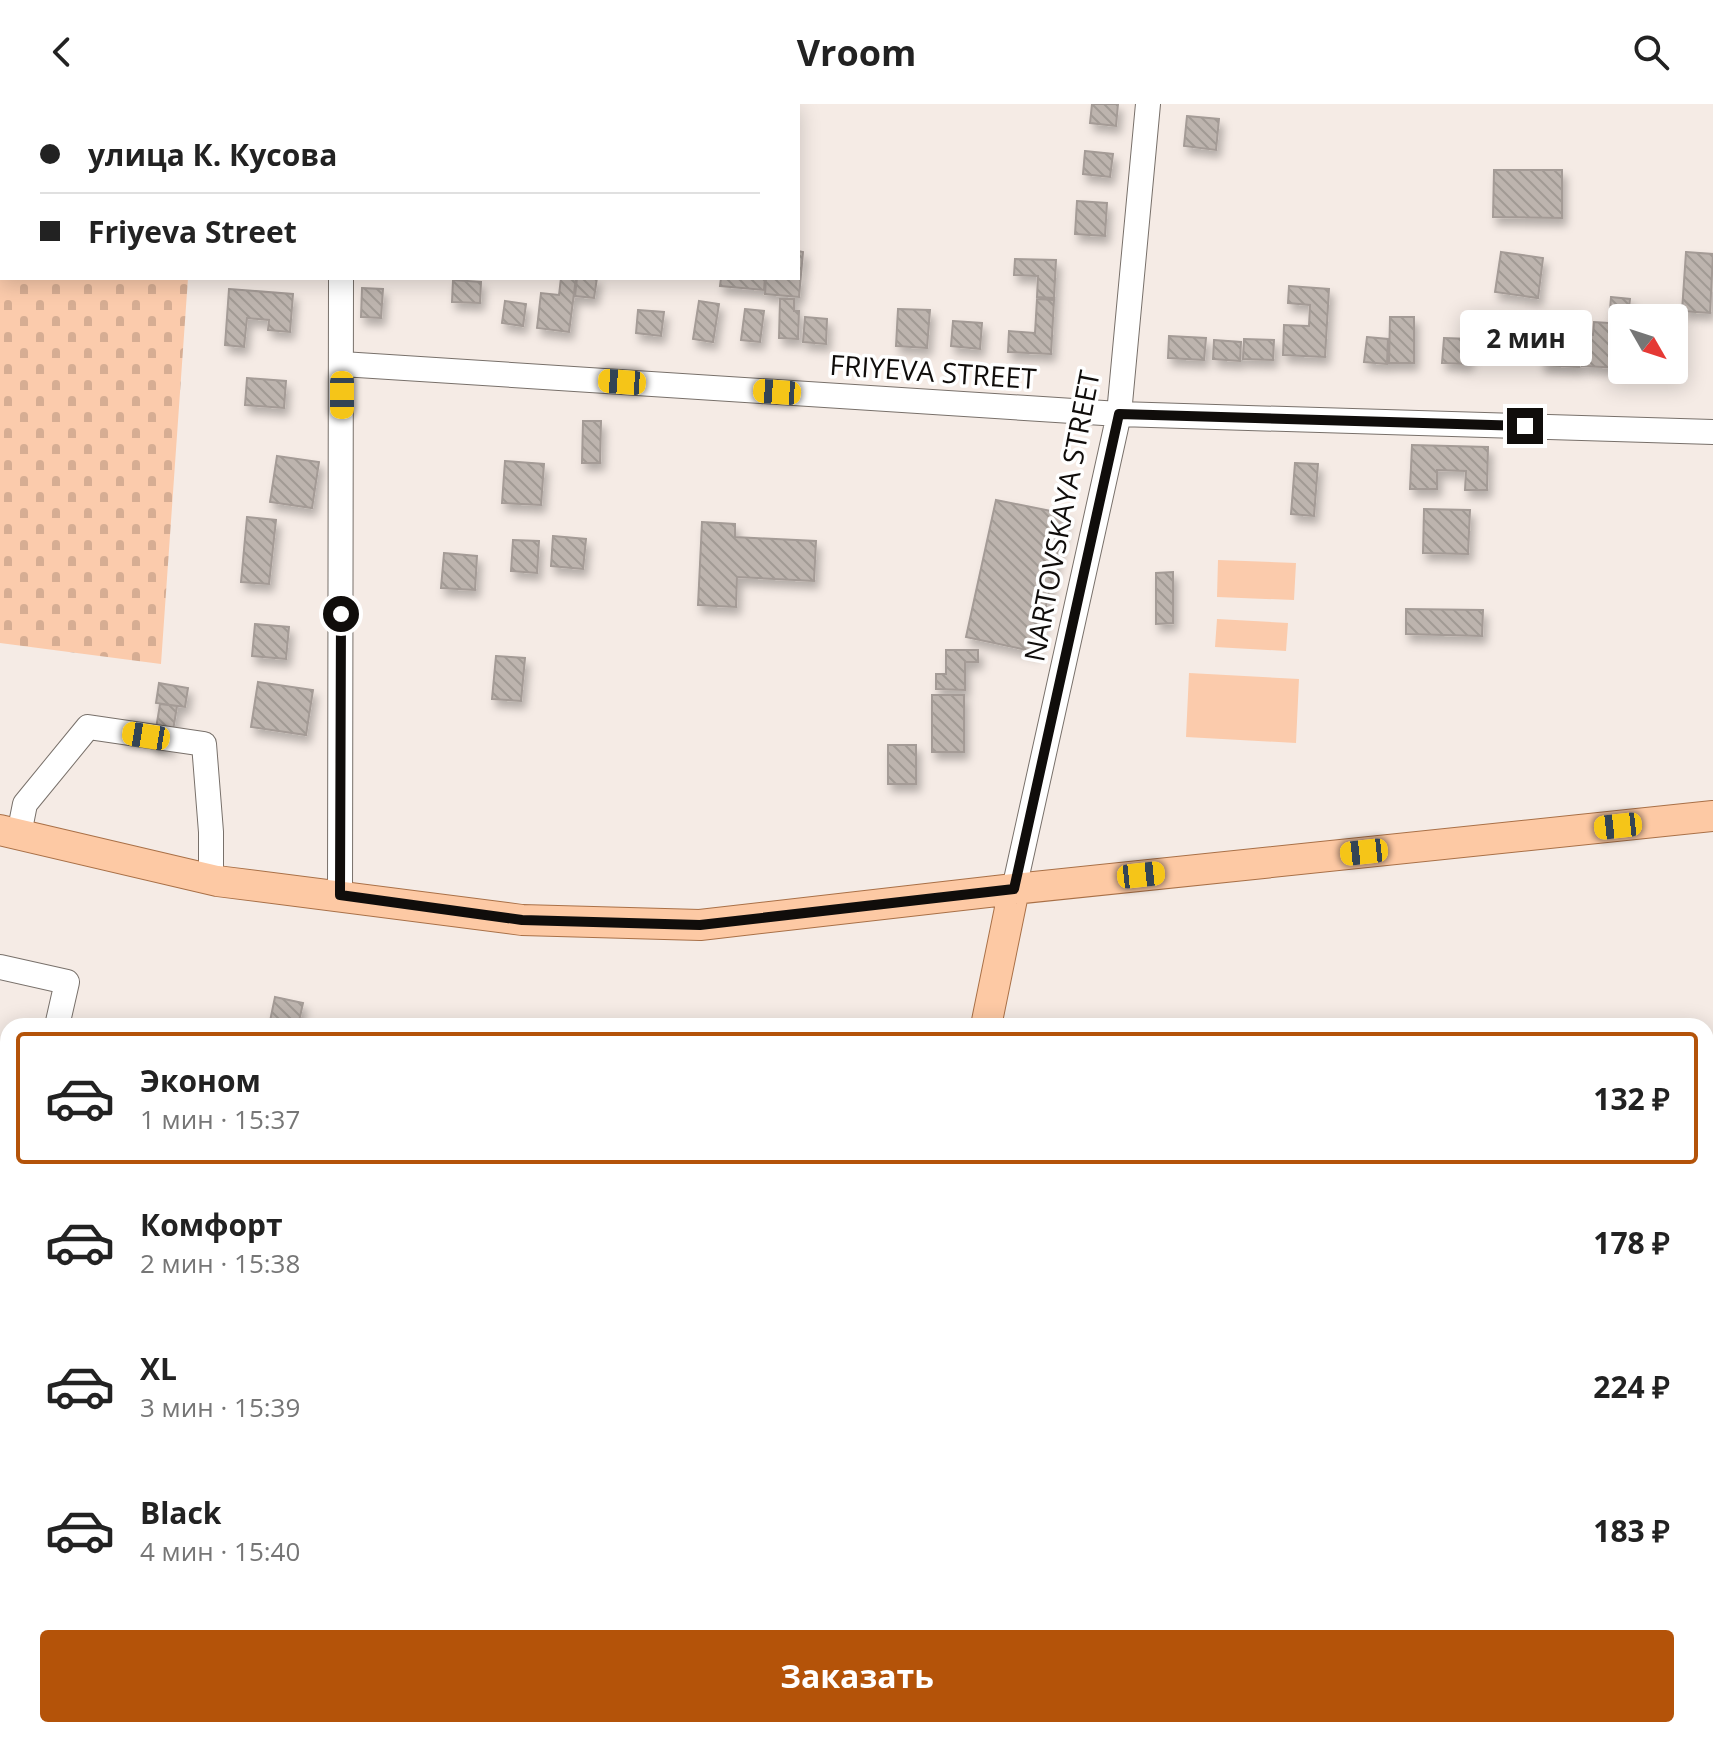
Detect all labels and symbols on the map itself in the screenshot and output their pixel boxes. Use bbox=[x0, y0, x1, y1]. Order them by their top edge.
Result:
north arrow bbox=[1608, 304, 1688, 384]
callout: 2 мин bbox=[1459, 310, 1591, 366]
street label: FRIYEVA STREET bbox=[828, 345, 1038, 397]
street label: NARTOVSKAYA STREET bbox=[1014, 367, 1108, 664]
car bbox=[597, 368, 647, 396]
car bbox=[330, 371, 354, 419]
car bbox=[752, 378, 802, 406]
route end bbox=[1507, 408, 1543, 444]
route start bbox=[323, 596, 359, 632]
car bbox=[120, 720, 172, 752]
car bbox=[1593, 812, 1643, 840]
car bbox=[1339, 838, 1389, 866]
car bbox=[1116, 861, 1166, 889]

